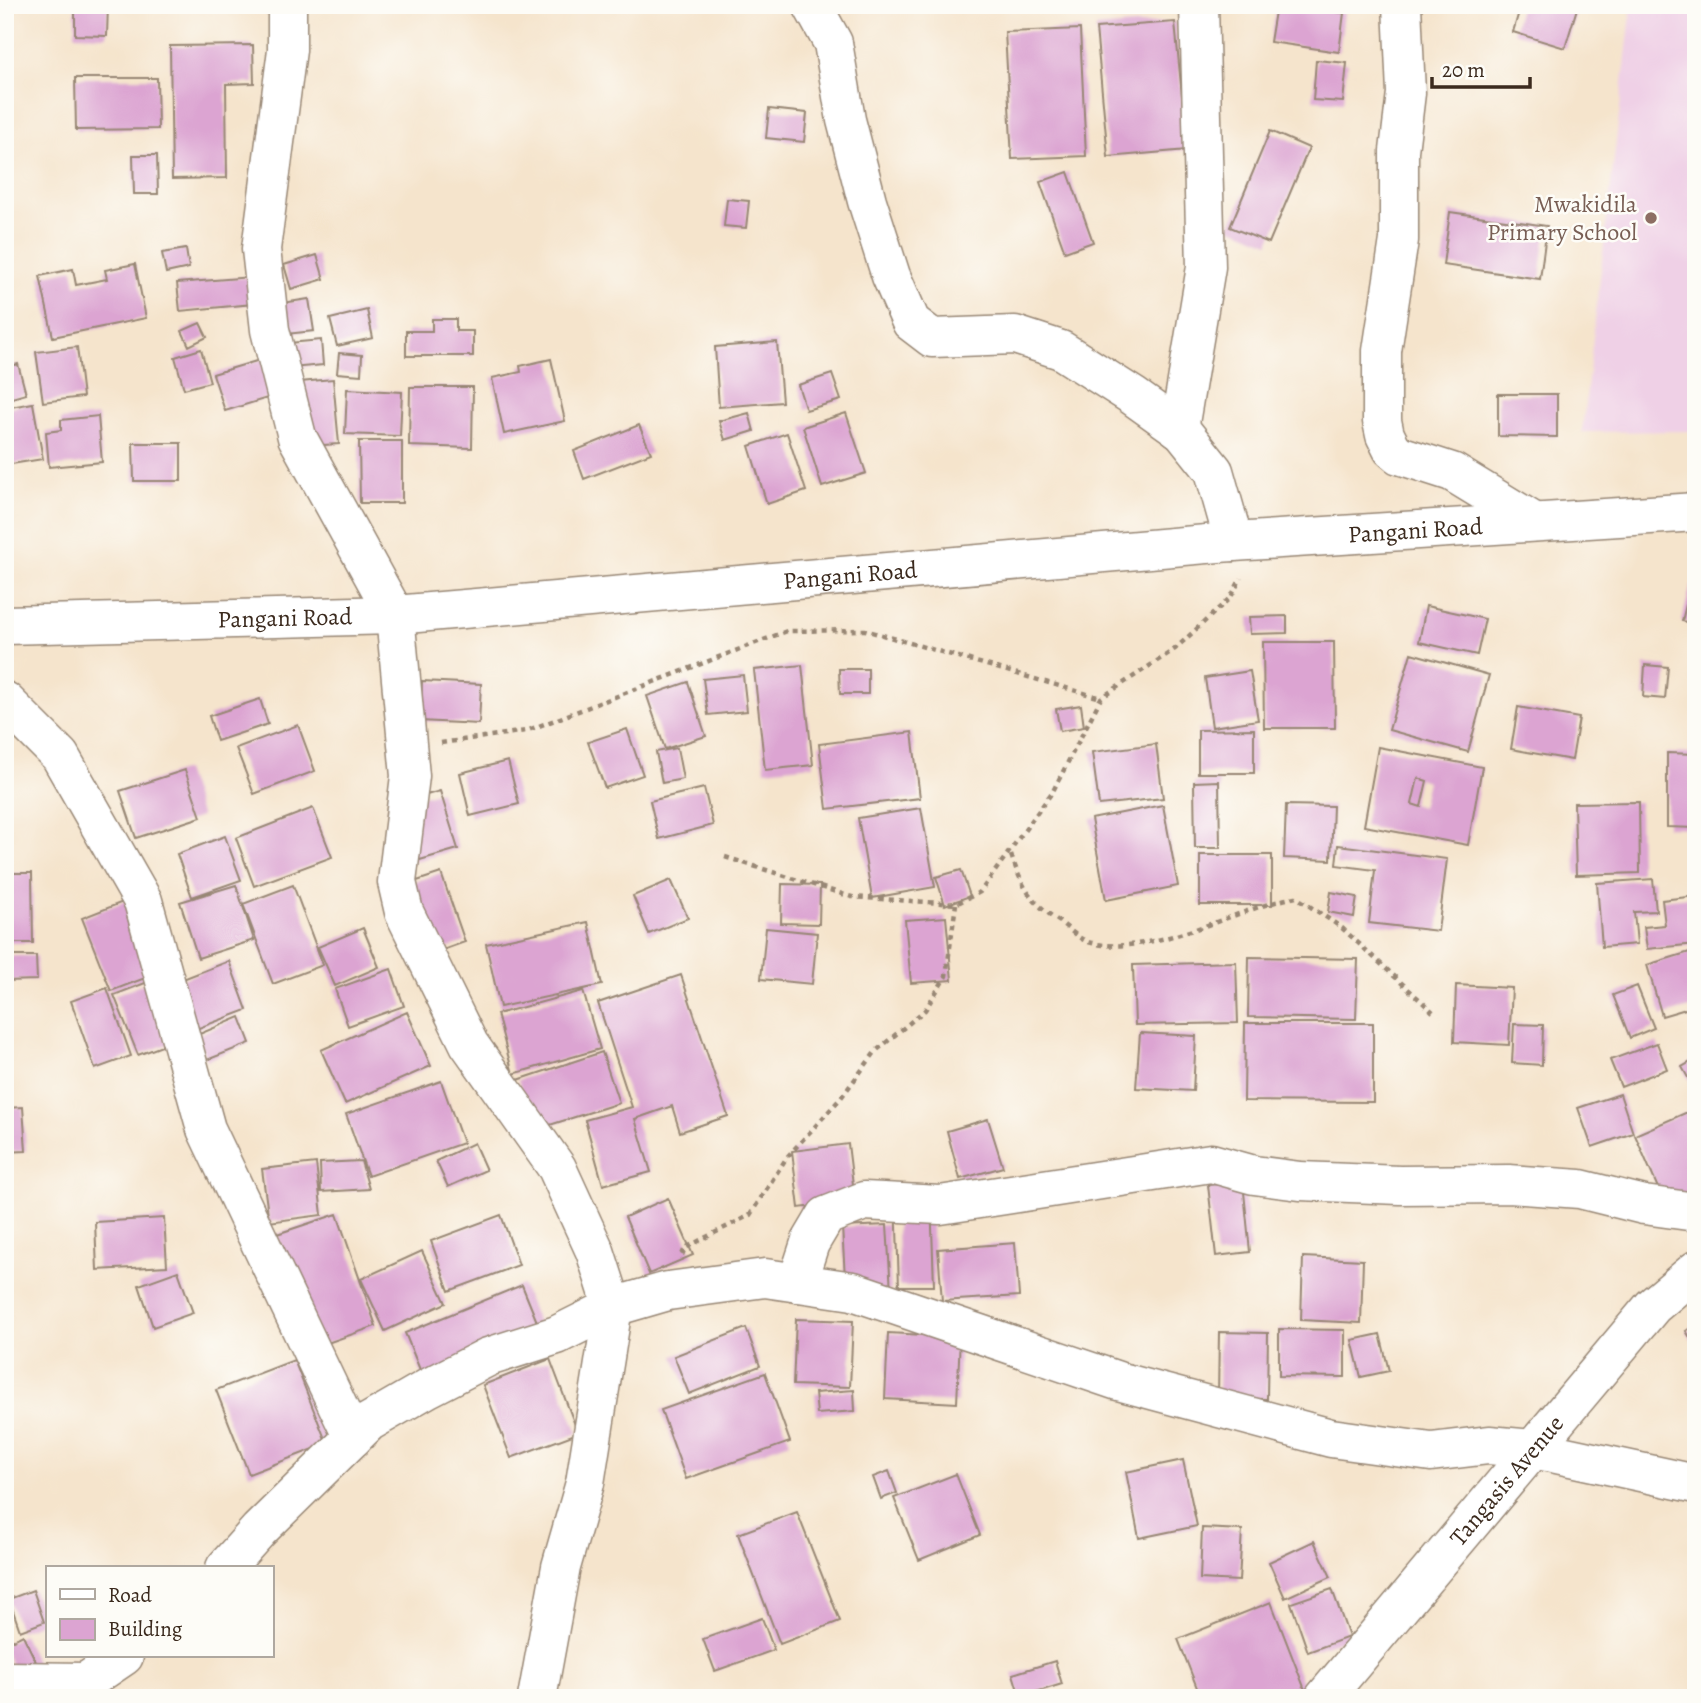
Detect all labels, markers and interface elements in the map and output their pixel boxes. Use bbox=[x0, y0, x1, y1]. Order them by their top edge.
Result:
scale bar bbox=[1432, 46, 1530, 90]
text: 20 m bbox=[1442, 56, 1485, 84]
place label: Mwakidila Primary School bbox=[1487, 188, 1638, 248]
marker: Mwakidila Primary School bbox=[1643, 210, 1659, 226]
street label: Pangani Road bbox=[1347, 510, 1484, 551]
street label: Pangani Road bbox=[782, 553, 919, 597]
street label: Pangani Road bbox=[217, 600, 353, 636]
street label: Tangasis Avenue bbox=[1442, 1408, 1571, 1553]
legend bbox=[46, 1566, 273, 1658]
text: Road bbox=[108, 1581, 152, 1609]
text: Building bbox=[108, 1615, 183, 1643]

